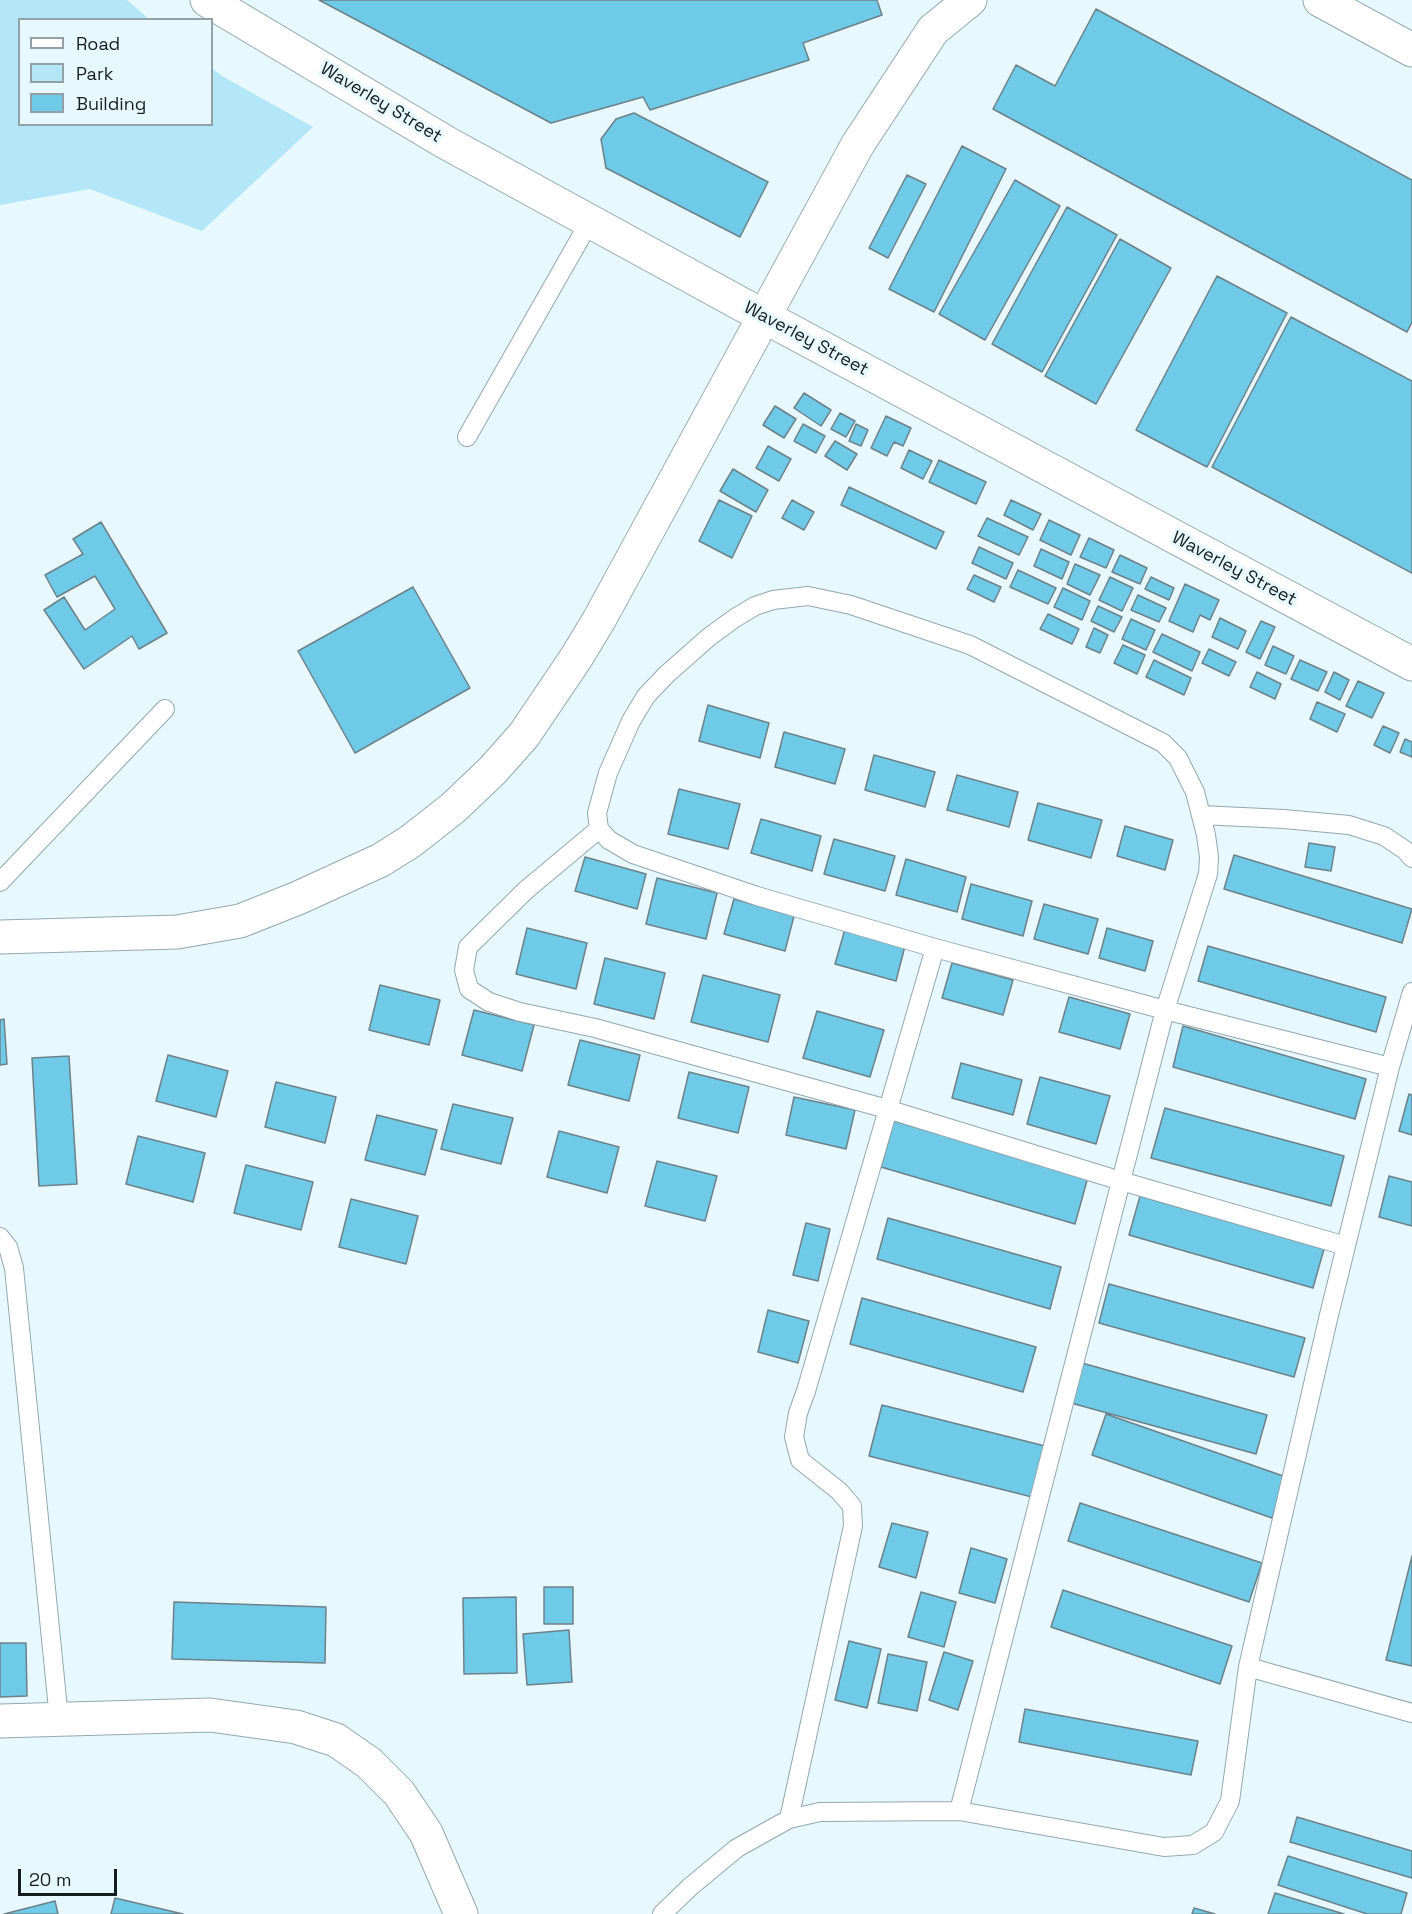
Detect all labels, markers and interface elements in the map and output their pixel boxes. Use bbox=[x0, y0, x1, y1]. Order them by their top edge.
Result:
legend bbox=[18, 18, 213, 126]
text: Road bbox=[76, 32, 120, 55]
street label: Waverley Street bbox=[316, 58, 446, 148]
text: Park bbox=[76, 62, 113, 85]
text: Building bbox=[76, 92, 146, 115]
street label: Waverley Street bbox=[740, 297, 872, 381]
street label: Waverley Street bbox=[1168, 527, 1300, 611]
scale bar bbox=[21, 1857, 120, 1895]
text: 20 m bbox=[29, 1868, 72, 1891]

